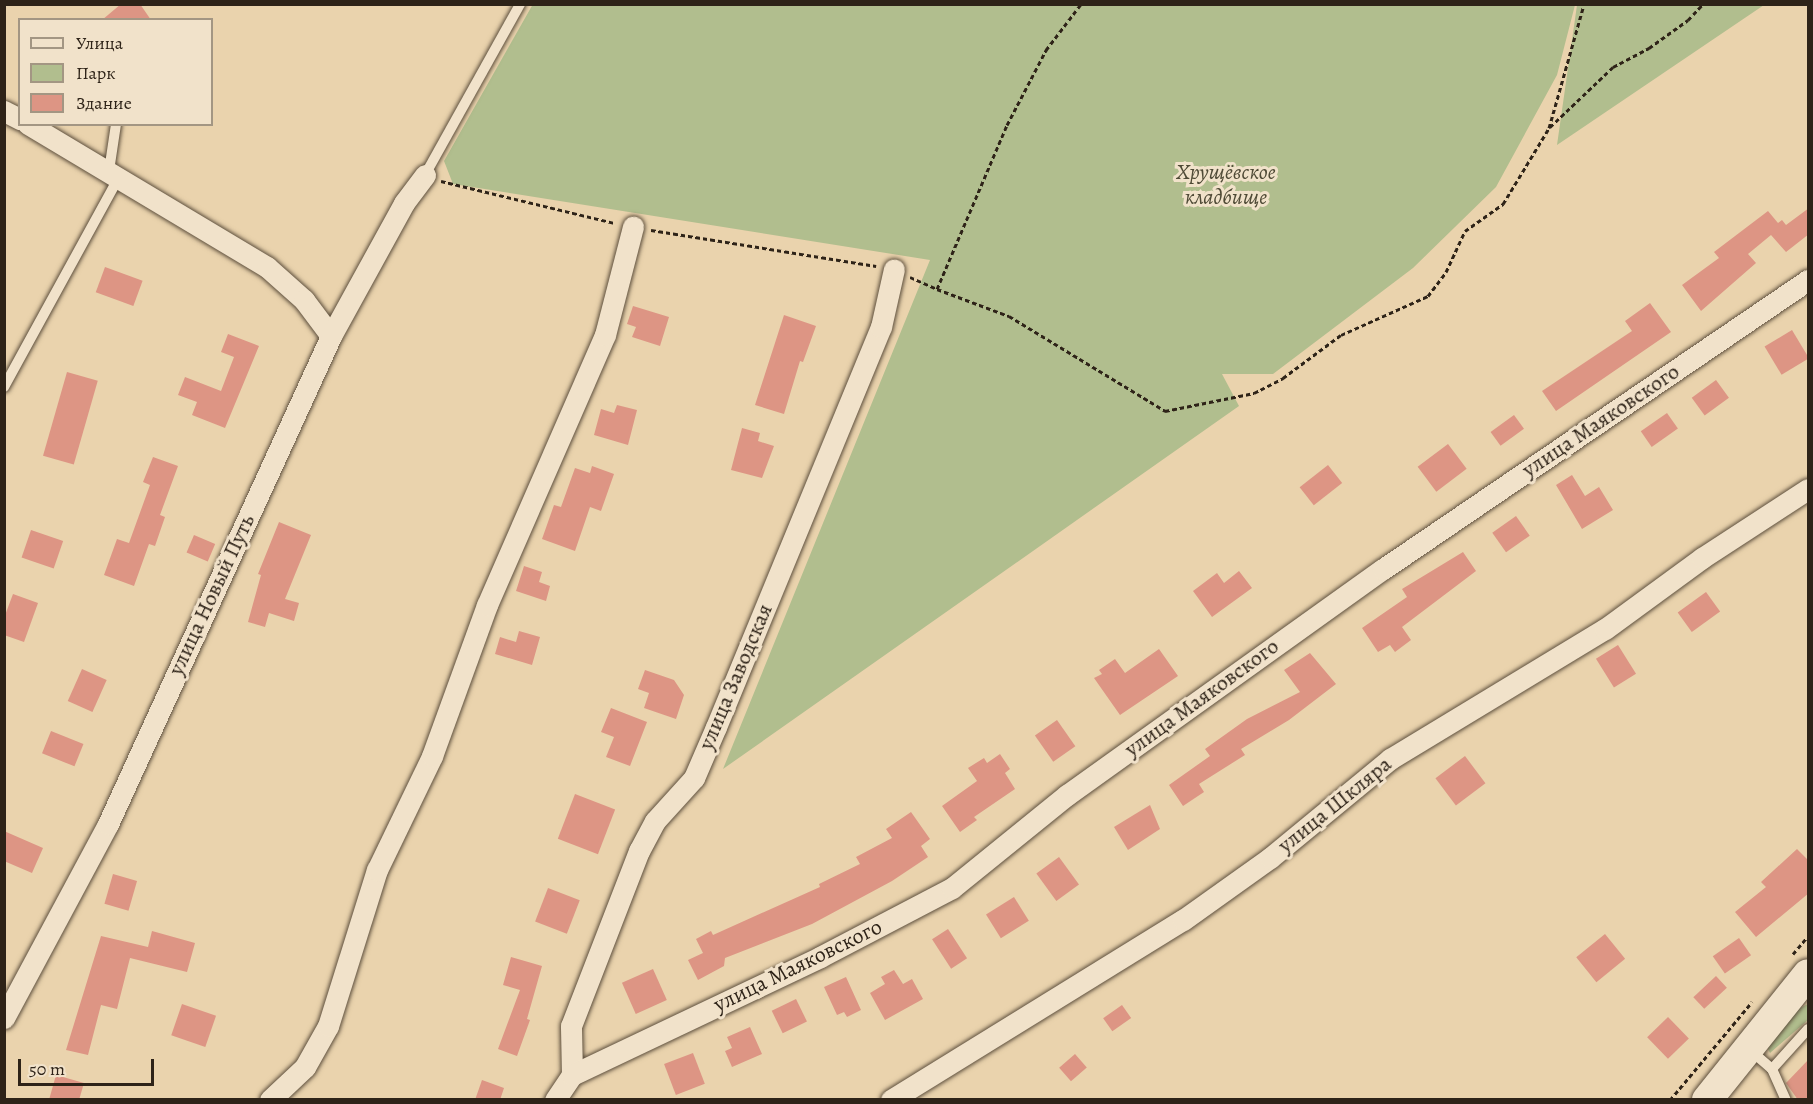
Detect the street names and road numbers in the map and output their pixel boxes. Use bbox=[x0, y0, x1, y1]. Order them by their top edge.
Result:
street label: улица Маяковского bbox=[1517, 359, 1685, 483]
street label: улица Новый Путь bbox=[163, 510, 261, 680]
street label: улица Заводская bbox=[693, 600, 779, 754]
street label: улица Маяковского bbox=[1120, 633, 1284, 763]
street label: улица Шкляра bbox=[1273, 751, 1397, 859]
street label: улица Маяковского bbox=[709, 914, 887, 1018]

